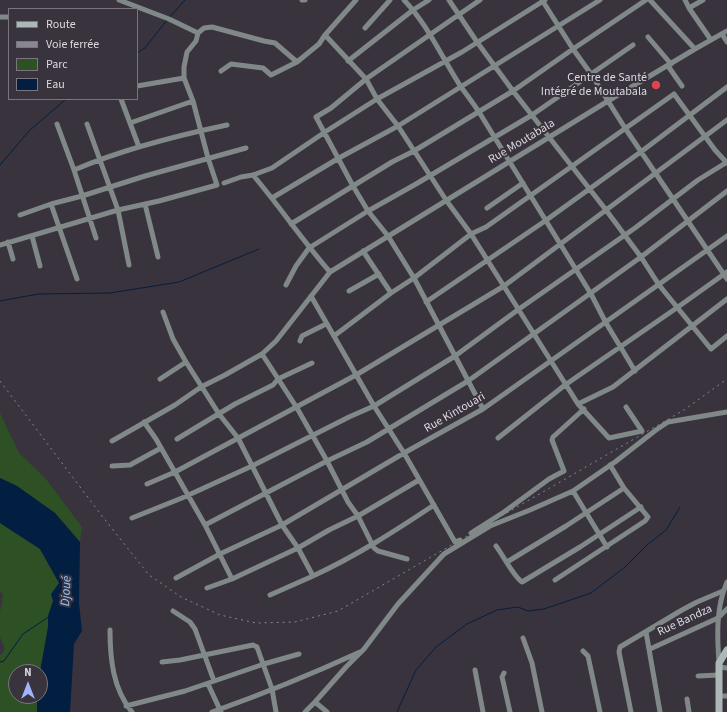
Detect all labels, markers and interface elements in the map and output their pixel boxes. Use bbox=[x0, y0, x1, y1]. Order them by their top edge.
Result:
legend bbox=[8, 8, 138, 100]
text: Route bbox=[46, 16, 76, 33]
text: Voie ferrée bbox=[46, 36, 99, 53]
text: Parc bbox=[46, 56, 68, 73]
place label: Centre de Santé Intégré de Moutabala bbox=[541, 71, 647, 99]
text: Eau bbox=[46, 76, 65, 93]
marker: Centre de Santé Intégré de Moutabala bbox=[650, 79, 662, 91]
street label: Rue Moutabala bbox=[486, 117, 558, 167]
street label: Rue Kintouari bbox=[422, 390, 488, 436]
water label: Djoué bbox=[58, 575, 76, 607]
street label: Rue Bandza bbox=[655, 602, 715, 640]
north arrow bbox=[8, 664, 48, 704]
text: N bbox=[24, 665, 32, 680]

